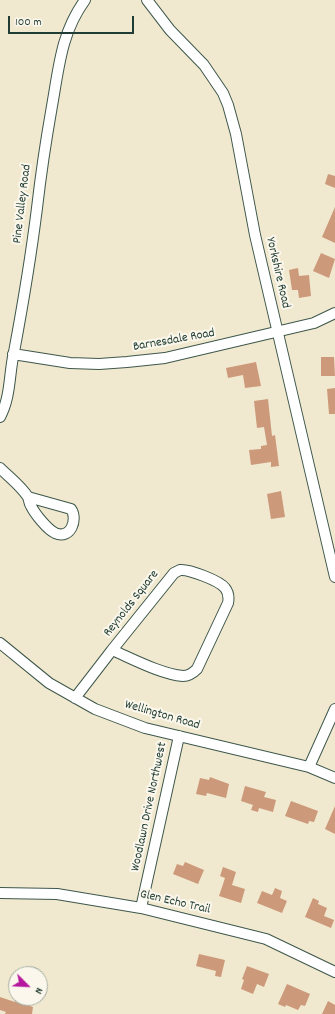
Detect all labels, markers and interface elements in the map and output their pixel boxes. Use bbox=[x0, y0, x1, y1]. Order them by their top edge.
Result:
scale bar bbox=[10, 8, 136, 34]
text: 100 m bbox=[15, 14, 42, 31]
street label: Pine Valley Road bbox=[10, 163, 36, 245]
street label: Yorkshire Road bbox=[261, 236, 293, 310]
street label: Barnesdale Road bbox=[132, 326, 216, 356]
street label: Reynolds Square bbox=[101, 567, 163, 641]
street label: Wellington Road bbox=[123, 698, 201, 734]
street label: Woodlawn Drive Northwest bbox=[129, 741, 171, 873]
street label: Glen Echo Trail bbox=[138, 887, 212, 919]
north arrow bbox=[8, 966, 48, 1006]
text: N bbox=[30, 985, 46, 996]

